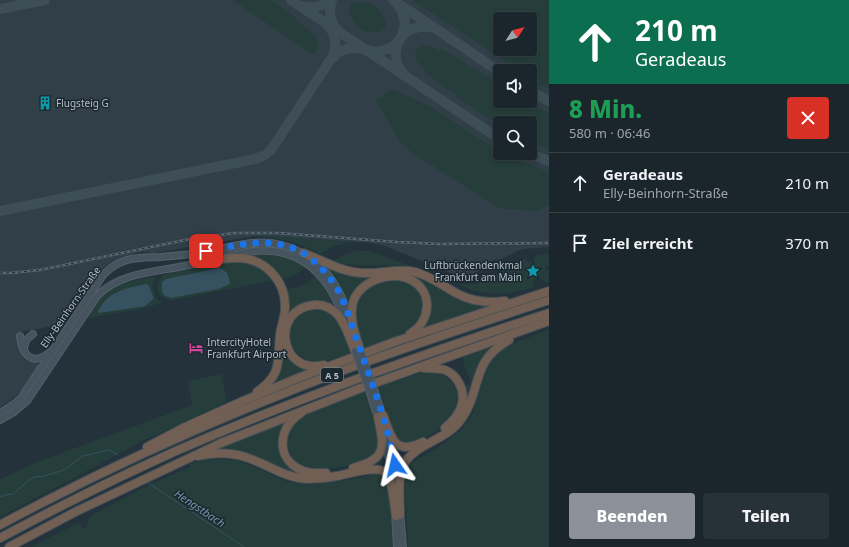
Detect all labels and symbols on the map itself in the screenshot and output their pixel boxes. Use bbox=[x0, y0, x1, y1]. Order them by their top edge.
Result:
north arrow bbox=[493, 12, 537, 56]
building icon: Flugsteig G bbox=[37, 95, 53, 111]
place label: Flugsteig G bbox=[56, 96, 109, 110]
pin bbox=[189, 234, 223, 268]
place label: Luftbrückendenkmal Frankfurt am Main bbox=[424, 258, 522, 284]
street label: Elly-Beinhorn-Straße bbox=[37, 263, 104, 350]
place icon: Luftbrückendenkmal Frankfurt am Main bbox=[525, 263, 541, 279]
place label: IntercityHotel Frankfurt Airport bbox=[207, 335, 287, 361]
hotel icon: IntercityHotel Frankfurt Airport bbox=[188, 340, 204, 356]
road number: A 5 bbox=[321, 368, 343, 382]
position arrow bbox=[374, 444, 416, 486]
water label: Hengstbach bbox=[172, 486, 228, 530]

